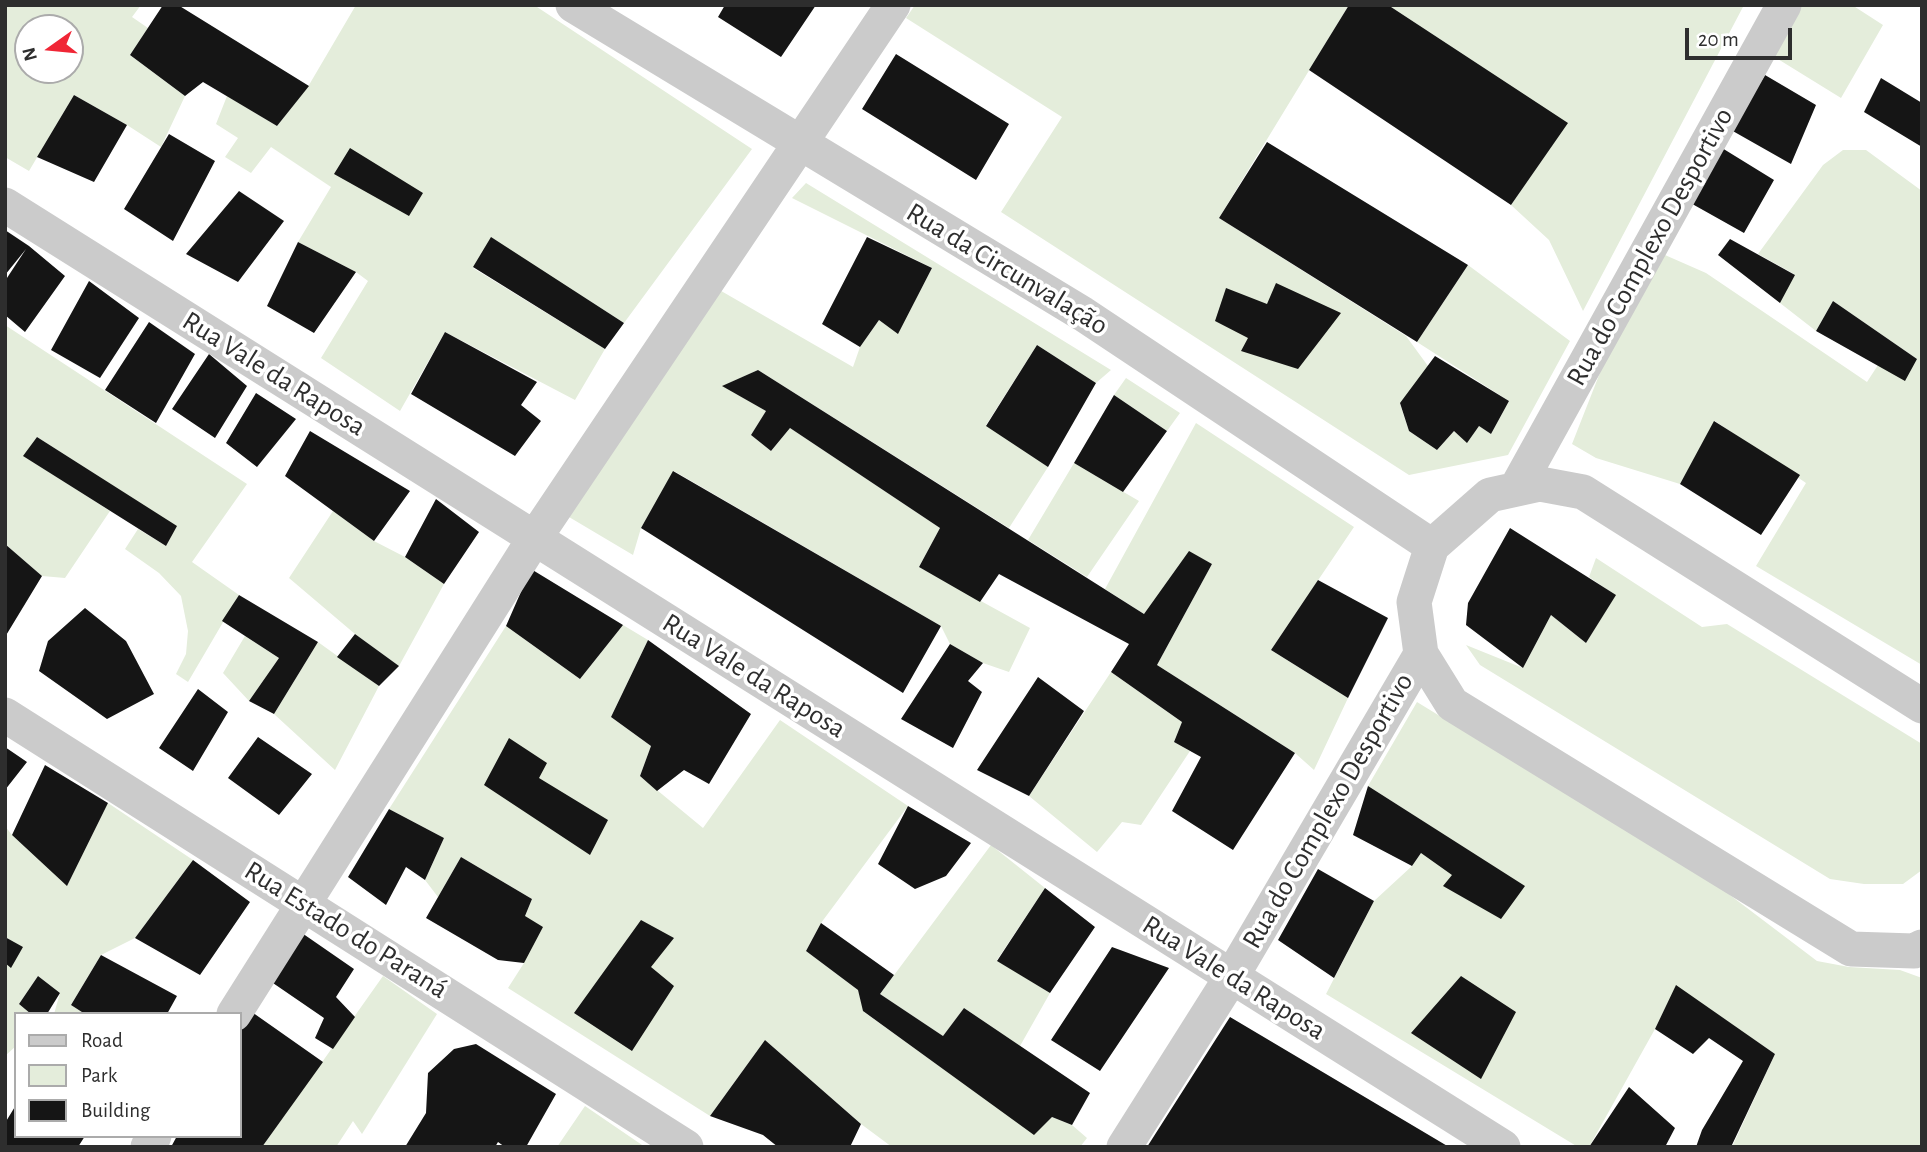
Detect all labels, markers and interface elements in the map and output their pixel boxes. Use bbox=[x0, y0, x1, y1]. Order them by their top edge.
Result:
north arrow bbox=[14, 14, 84, 84]
scale bar bbox=[1689, 14, 1796, 58]
text: 20 m bbox=[1698, 29, 1739, 50]
text: N bbox=[19, 45, 41, 63]
street label: Rua do Complexo Desportivo bbox=[1559, 102, 1741, 392]
street label: Rua da Circunvalação bbox=[900, 196, 1114, 342]
street label: Rua Vale da Raposa bbox=[176, 304, 372, 444]
street label: Rua Vale da Raposa bbox=[656, 606, 852, 746]
street label: Rua do Complexo Desportivo bbox=[1235, 667, 1421, 955]
street label: Rua Estado do Paraná bbox=[238, 854, 454, 1006]
street label: Rua Vale da Raposa bbox=[1136, 908, 1332, 1048]
legend bbox=[14, 1012, 242, 1138]
text: Road bbox=[81, 1030, 123, 1051]
text: Park bbox=[81, 1065, 117, 1086]
text: Building bbox=[81, 1100, 150, 1121]

